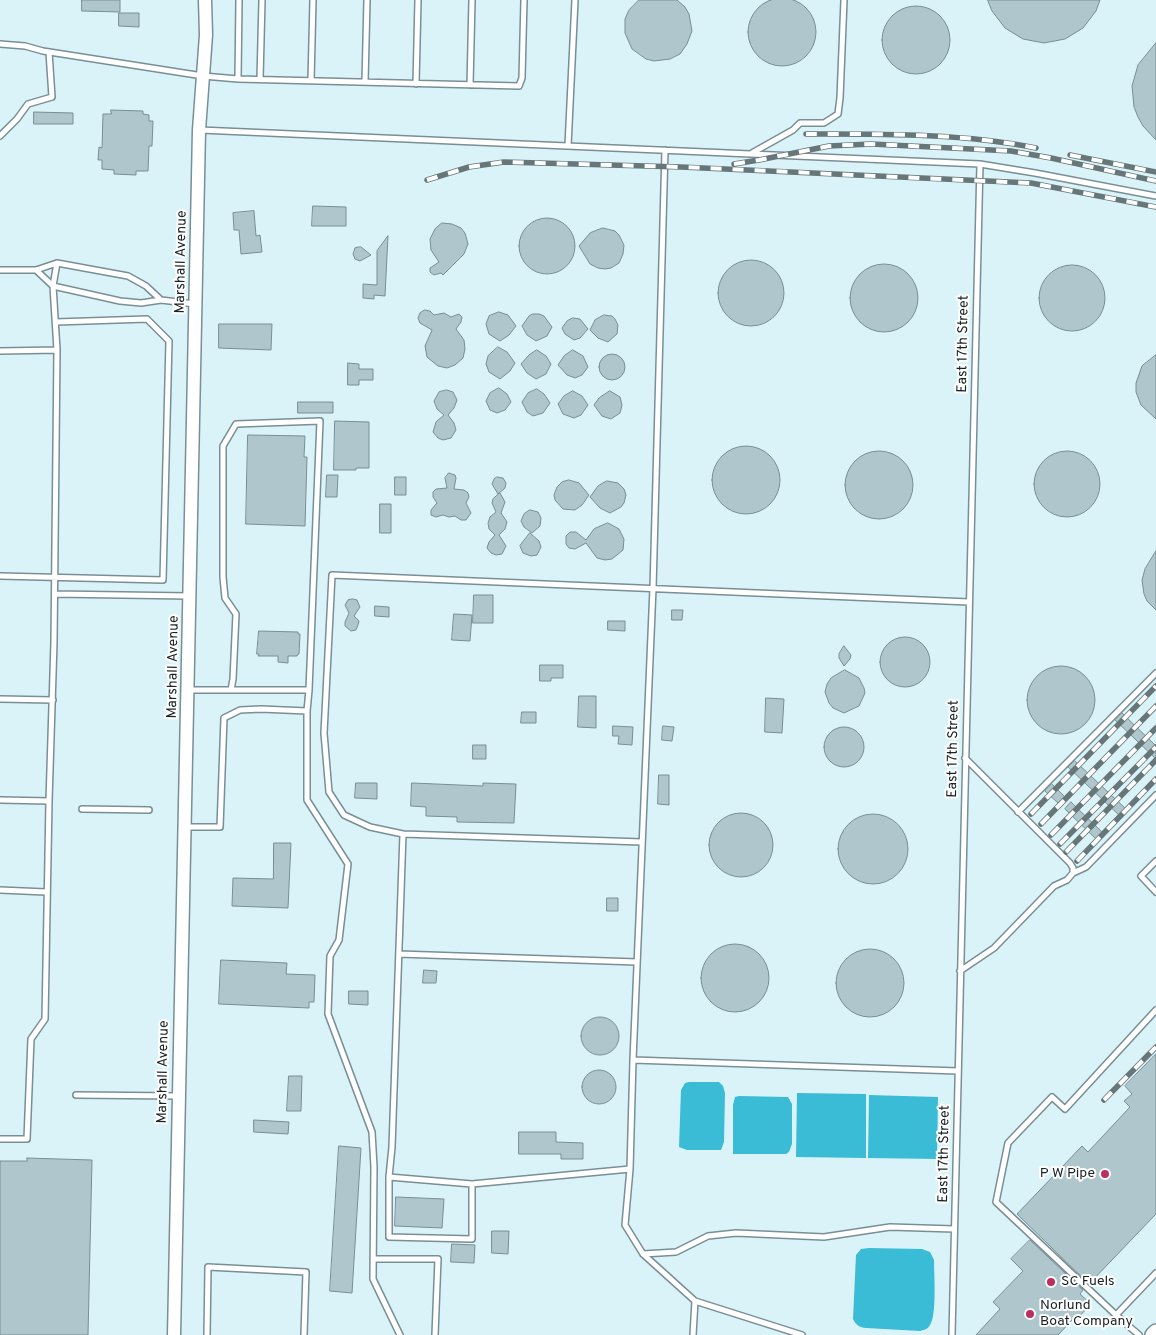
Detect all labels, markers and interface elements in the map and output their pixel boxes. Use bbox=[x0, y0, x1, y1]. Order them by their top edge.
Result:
street label: Marshall Avenue bbox=[173, 210, 191, 314]
street label: East 17th Street bbox=[955, 295, 973, 393]
street label: Marshall Avenue bbox=[165, 615, 183, 719]
street label: East 17th Street bbox=[945, 700, 963, 798]
street label: Marshall Avenue bbox=[155, 1020, 173, 1124]
street label: East 17th Street bbox=[936, 1105, 954, 1203]
place label: P W Pipe bbox=[1040, 1166, 1095, 1182]
marker: P W Pipe bbox=[1099, 1168, 1111, 1180]
place label: SC Fuels bbox=[1061, 1274, 1115, 1290]
marker: SC Fuels bbox=[1045, 1276, 1057, 1288]
place label: Norlund Boat Company bbox=[1040, 1298, 1133, 1330]
marker: Norlund Boat Company bbox=[1024, 1308, 1036, 1320]

